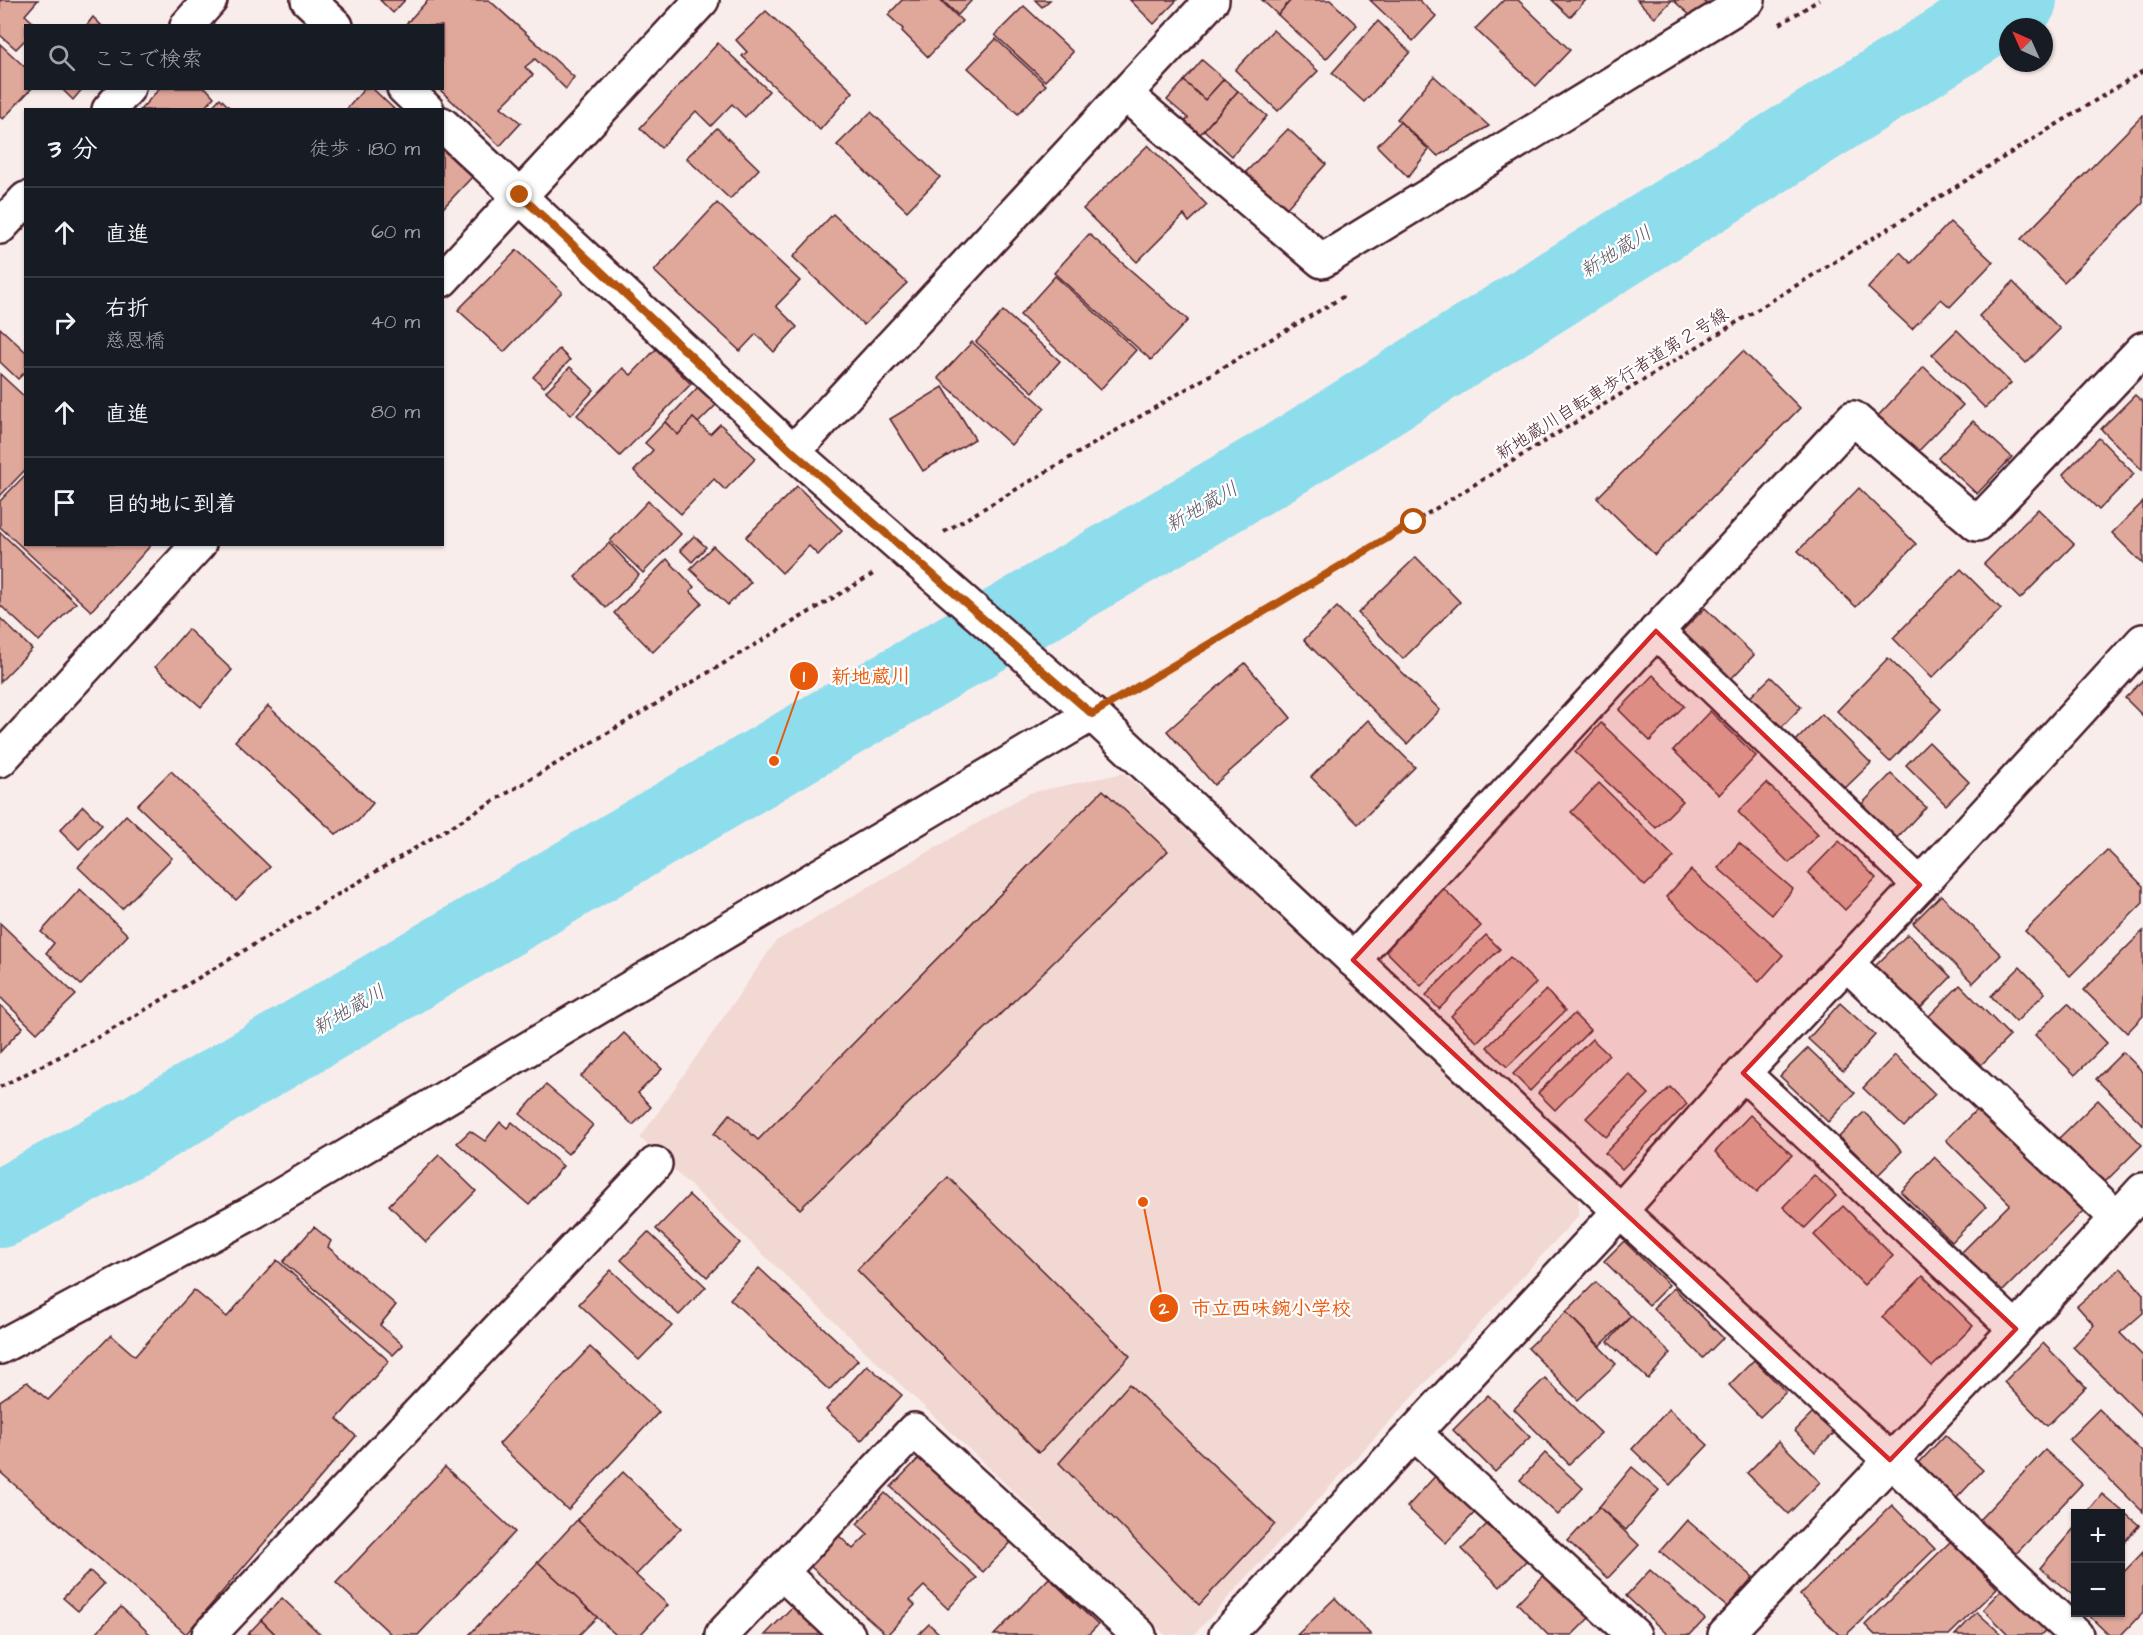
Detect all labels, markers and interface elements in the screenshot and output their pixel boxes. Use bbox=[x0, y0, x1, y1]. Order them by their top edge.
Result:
north arrow bbox=[1999, 18, 2053, 72]
search box bbox=[24, 24, 444, 90]
icon: search bbox=[45, 41, 78, 74]
text: ここで検索 bbox=[93, 44, 203, 75]
text: 3 分 bbox=[48, 131, 98, 167]
text: 徒歩 · 180 m bbox=[309, 135, 420, 163]
route end bbox=[506, 181, 532, 207]
icon: ahead bbox=[48, 216, 81, 249]
text: 60 m bbox=[371, 218, 420, 246]
text: 直進 bbox=[105, 219, 149, 250]
water label: 新地蔵川 bbox=[1575, 219, 1657, 285]
text: 右折 bbox=[105, 293, 149, 324]
street label: 新地蔵川自転車歩行者道第２号線 bbox=[1491, 302, 1733, 466]
icon: right bbox=[48, 306, 81, 339]
text: 40 m bbox=[370, 308, 420, 336]
text: 慈恩橋 bbox=[105, 327, 165, 355]
icon: ahead bbox=[48, 396, 81, 429]
text: 80 m bbox=[371, 398, 420, 426]
text: 直進 bbox=[105, 399, 149, 430]
water label: 新地蔵川 bbox=[1160, 475, 1244, 539]
icon: arrive bbox=[48, 486, 81, 519]
text: 目的地に到着 bbox=[105, 489, 237, 520]
route start bbox=[1400, 508, 1426, 534]
callout: 新地蔵川 bbox=[789, 657, 923, 695]
text: 新地蔵川 bbox=[831, 663, 911, 691]
text: 1 bbox=[803, 664, 806, 689]
water label: 新地蔵川 bbox=[307, 978, 391, 1042]
callout: 市立西味鋺小学校 bbox=[1149, 1289, 1363, 1327]
text: 市立西味鋺小学校 bbox=[1191, 1295, 1351, 1323]
text: 2 bbox=[1158, 1296, 1170, 1321]
map controls bbox=[2071, 1509, 2125, 1617]
button: + bbox=[2071, 1509, 2125, 1563]
button: − bbox=[2071, 1563, 2125, 1617]

